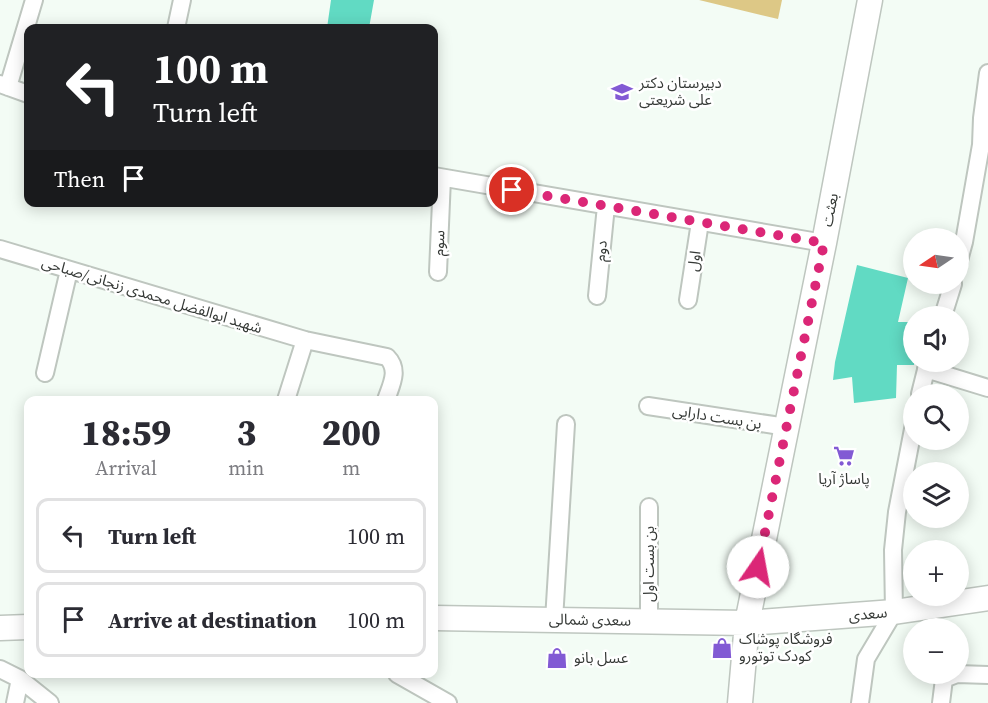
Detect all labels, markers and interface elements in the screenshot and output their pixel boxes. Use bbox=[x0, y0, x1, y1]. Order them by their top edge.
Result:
text: 100 m bbox=[153, 39, 268, 97]
icon: left bbox=[54, 48, 132, 126]
place label: دبیرستان دکتر علی شریعتی bbox=[638, 72, 722, 110]
school or university icon: دبیرستان دکتر علی شریعتی bbox=[610, 80, 634, 104]
text: Turn left bbox=[153, 94, 257, 131]
icon: arrive bbox=[117, 162, 150, 195]
text: Then bbox=[54, 164, 105, 194]
pin bbox=[486, 164, 537, 215]
icon: arrive bbox=[495, 173, 528, 206]
street label: بعثت bbox=[816, 191, 843, 229]
north arrow bbox=[903, 228, 969, 294]
map controls bbox=[903, 228, 969, 684]
street label: سوم bbox=[428, 229, 450, 256]
street label: دوم bbox=[589, 240, 613, 262]
street label: اول bbox=[682, 249, 705, 273]
street label: شهید ابوالفضل محمدی زنجانی/صباحی bbox=[39, 251, 265, 338]
button: sound bbox=[903, 306, 969, 372]
button: search bbox=[903, 384, 969, 450]
street label: بن بست دارایی bbox=[671, 399, 763, 434]
text: 18:59 bbox=[81, 408, 171, 457]
text: 3 bbox=[236, 408, 256, 457]
text: 200 bbox=[321, 408, 381, 457]
supermarket icon: پاساژ آریا bbox=[832, 444, 856, 468]
text: Arrival bbox=[95, 454, 157, 482]
text: min bbox=[228, 454, 264, 482]
text: m bbox=[342, 454, 360, 482]
button: layers bbox=[903, 462, 969, 528]
place label: پاساژ آریا bbox=[818, 468, 870, 489]
icon: left bbox=[57, 519, 90, 552]
text: Turn left bbox=[108, 521, 196, 551]
text: 100 m bbox=[347, 521, 405, 551]
street label: بن بست اول bbox=[638, 526, 659, 602]
position arrow bbox=[726, 535, 790, 599]
button: + bbox=[903, 540, 969, 606]
street label: سعدی bbox=[848, 601, 889, 626]
icon: arrive bbox=[57, 603, 90, 636]
text: Arrive at destination bbox=[108, 605, 317, 635]
text: 100 m bbox=[347, 605, 405, 635]
street label: سعدی شمالی bbox=[549, 608, 632, 631]
button: − bbox=[903, 618, 969, 684]
place label: فروشگاه پوشاک کودک توتورو bbox=[739, 628, 833, 666]
shop icon: فروشگاه پوشاک کودک توتورو bbox=[710, 636, 734, 660]
shop icon: عسل بانو bbox=[545, 646, 569, 670]
place label: عسل بانو bbox=[574, 647, 629, 668]

